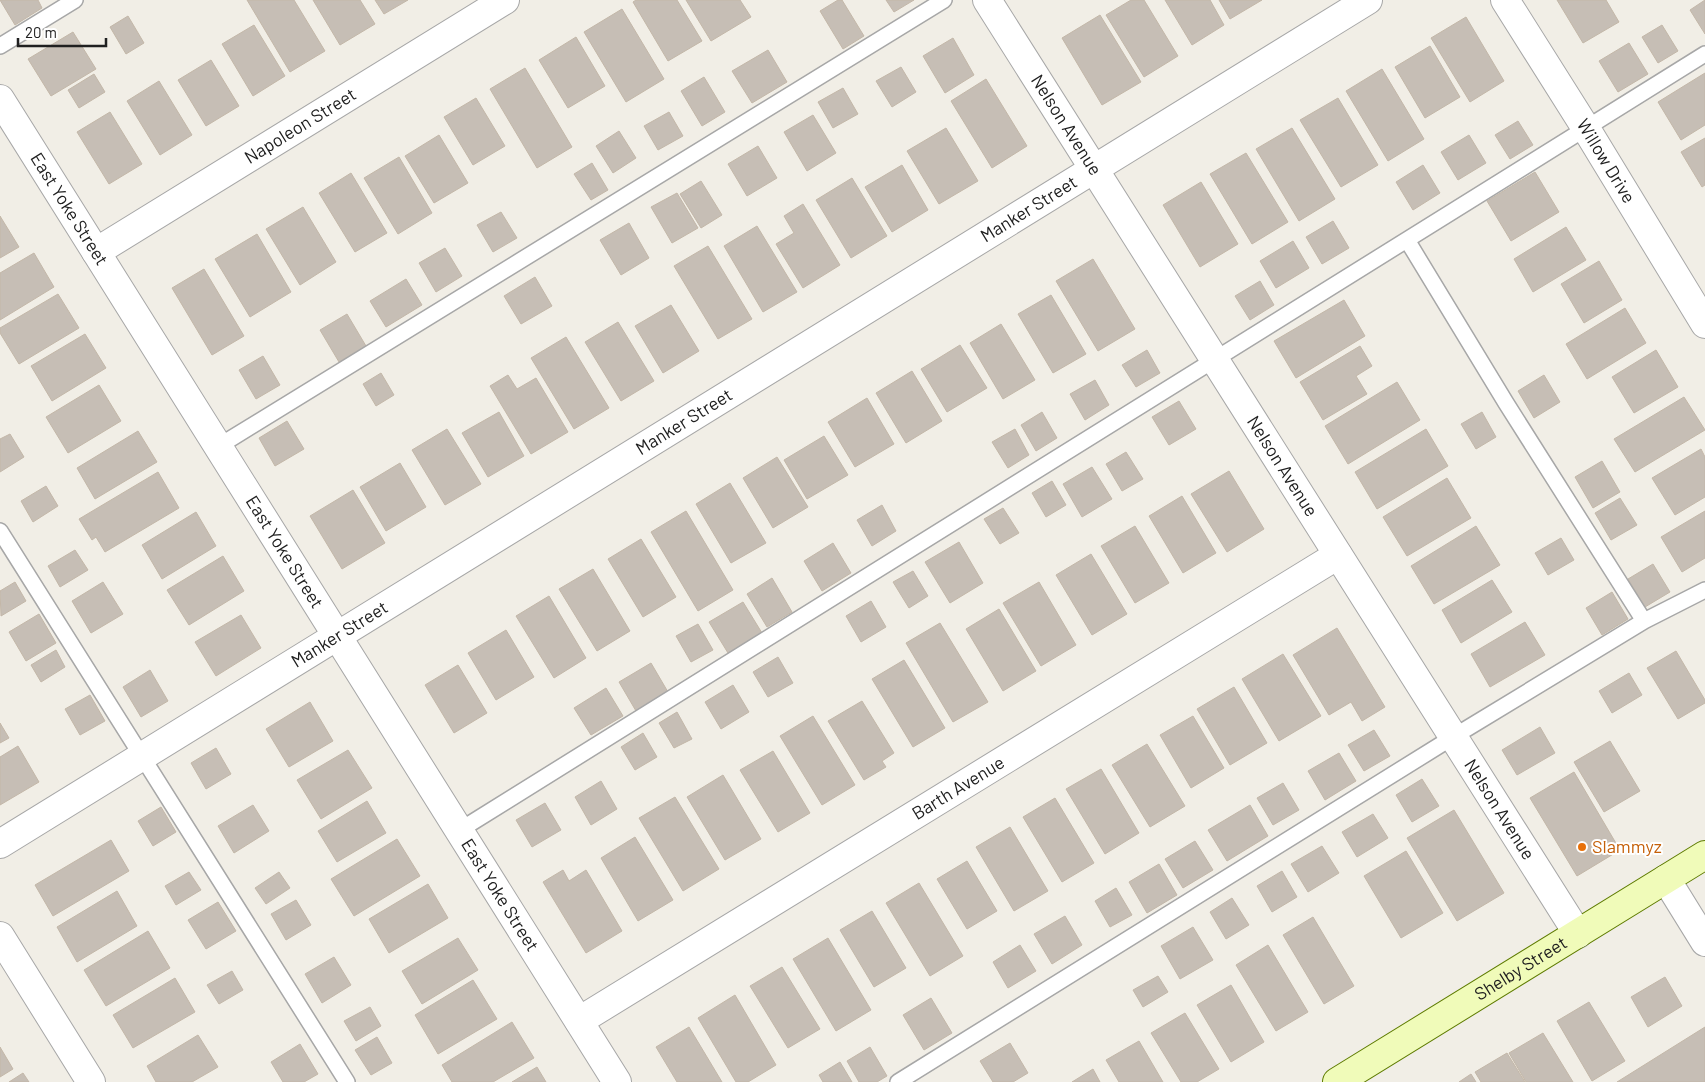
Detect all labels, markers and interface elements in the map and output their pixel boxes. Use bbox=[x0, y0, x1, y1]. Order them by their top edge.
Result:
scale bar bbox=[18, 15, 105, 47]
text: 20 m bbox=[25, 23, 57, 41]
street label: Nelson Avenue bbox=[1027, 70, 1107, 179]
street label: Napoleon Street bbox=[240, 83, 360, 168]
street label: Willow Drive bbox=[1573, 114, 1641, 207]
street label: East Yoke Street bbox=[26, 148, 114, 269]
street label: Manker Street bbox=[976, 170, 1081, 246]
street label: Manker Street bbox=[631, 383, 736, 459]
street label: Nelson Avenue bbox=[1243, 411, 1323, 520]
street label: East Yoke Street bbox=[242, 491, 329, 612]
street label: Manker Street bbox=[287, 596, 391, 672]
street label: Barth Avenue bbox=[907, 751, 1008, 824]
street label: Nelson Avenue bbox=[1460, 755, 1540, 863]
street label: East Yoke Street bbox=[457, 834, 544, 955]
place label: Slammyz bbox=[1592, 835, 1662, 857]
marker: Slammyz bbox=[1576, 841, 1588, 853]
street label: Shelby Street bbox=[1470, 931, 1571, 1005]

